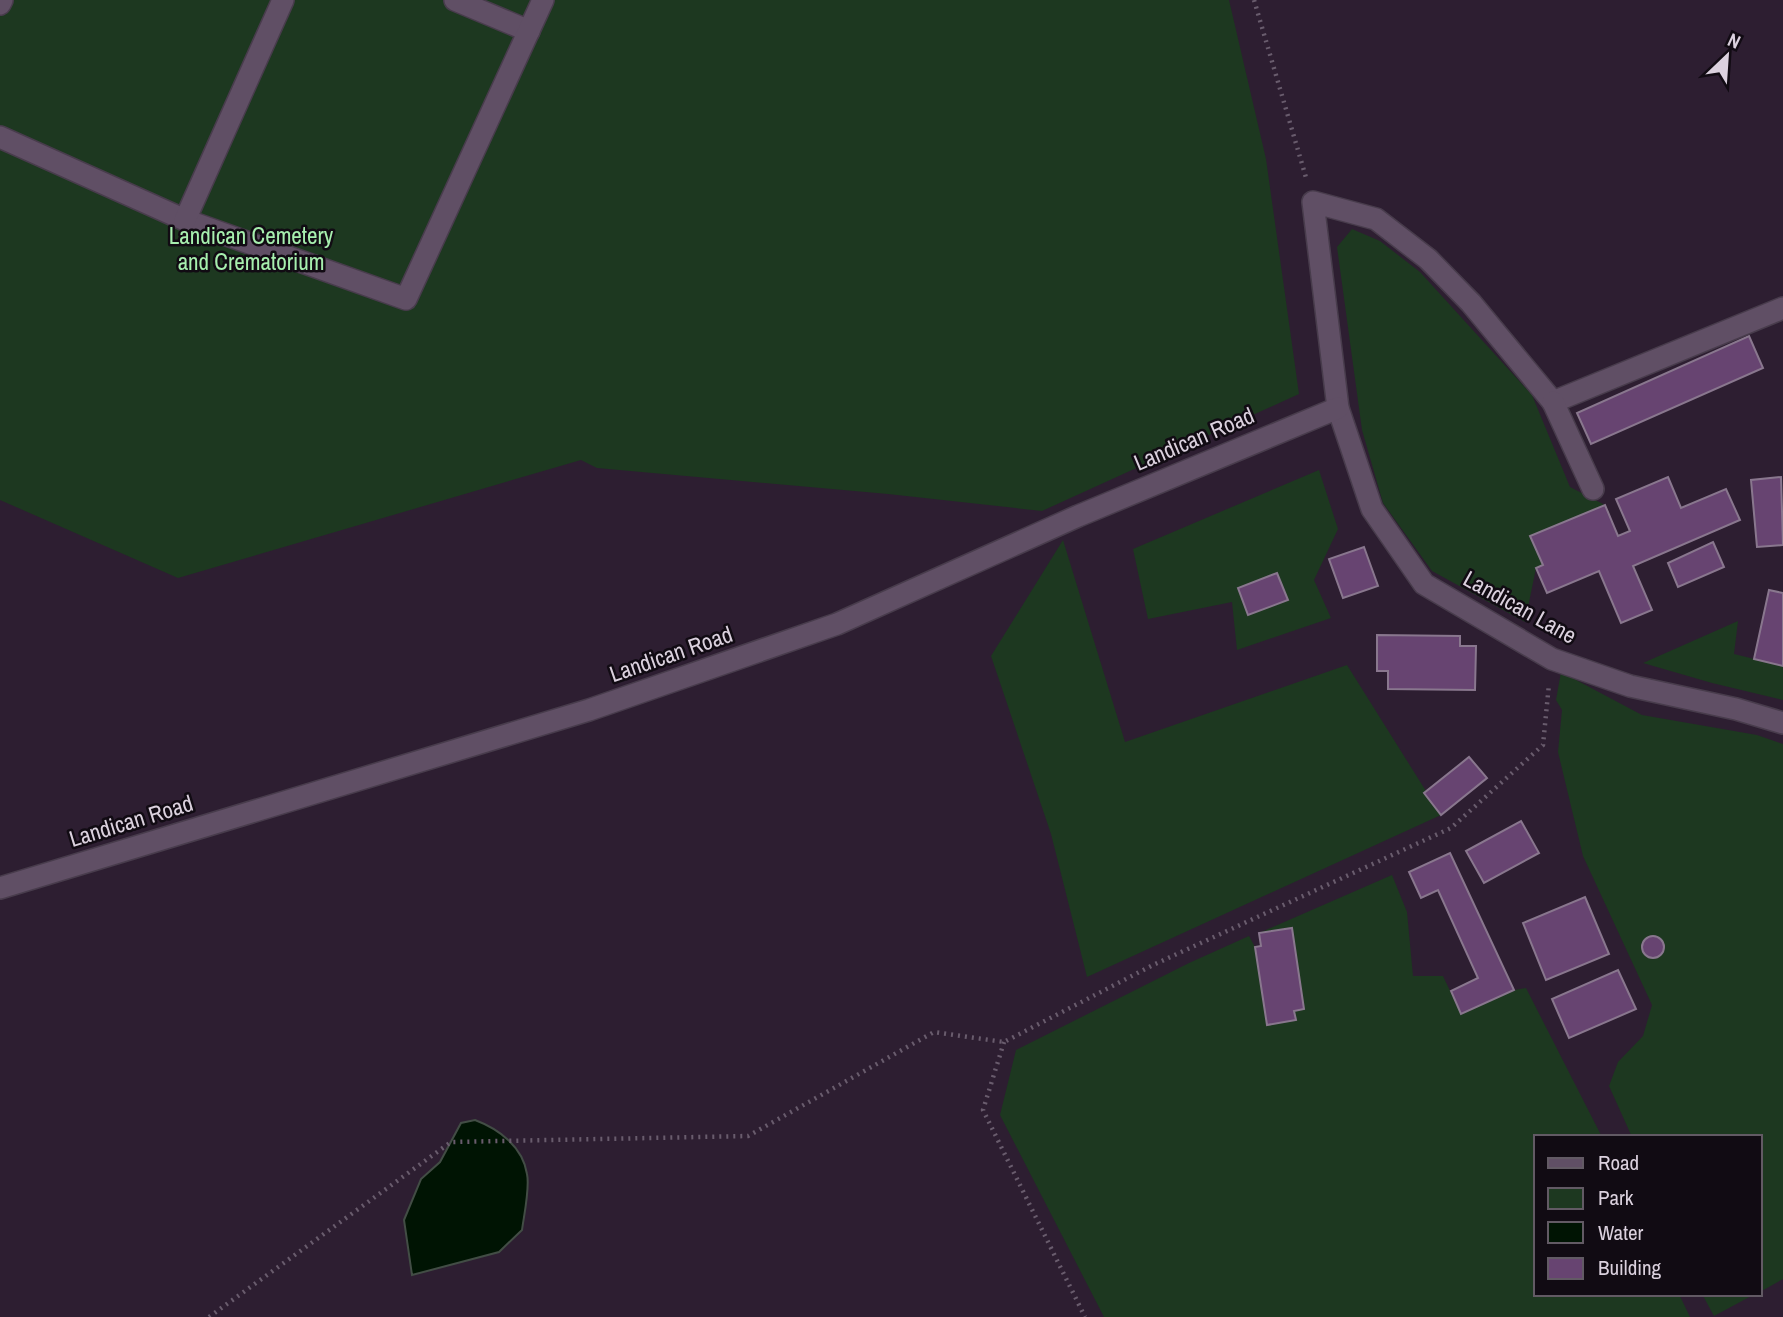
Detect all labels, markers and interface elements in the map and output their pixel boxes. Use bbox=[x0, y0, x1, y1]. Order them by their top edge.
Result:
north arrow bbox=[1692, 21, 1762, 91]
text: N bbox=[1724, 26, 1745, 55]
park label: Landican Cemetery and Crematorium bbox=[169, 220, 334, 277]
street label: Landican Road bbox=[1129, 399, 1259, 478]
street label: Landican Lane bbox=[1458, 563, 1582, 650]
street label: Landican Road bbox=[605, 618, 736, 689]
street label: Landican Road bbox=[65, 787, 197, 854]
legend bbox=[1534, 1135, 1762, 1296]
text: Road bbox=[1598, 1148, 1639, 1177]
text: Park bbox=[1598, 1183, 1634, 1212]
text: Water bbox=[1598, 1218, 1644, 1247]
text: Building bbox=[1598, 1253, 1662, 1282]

